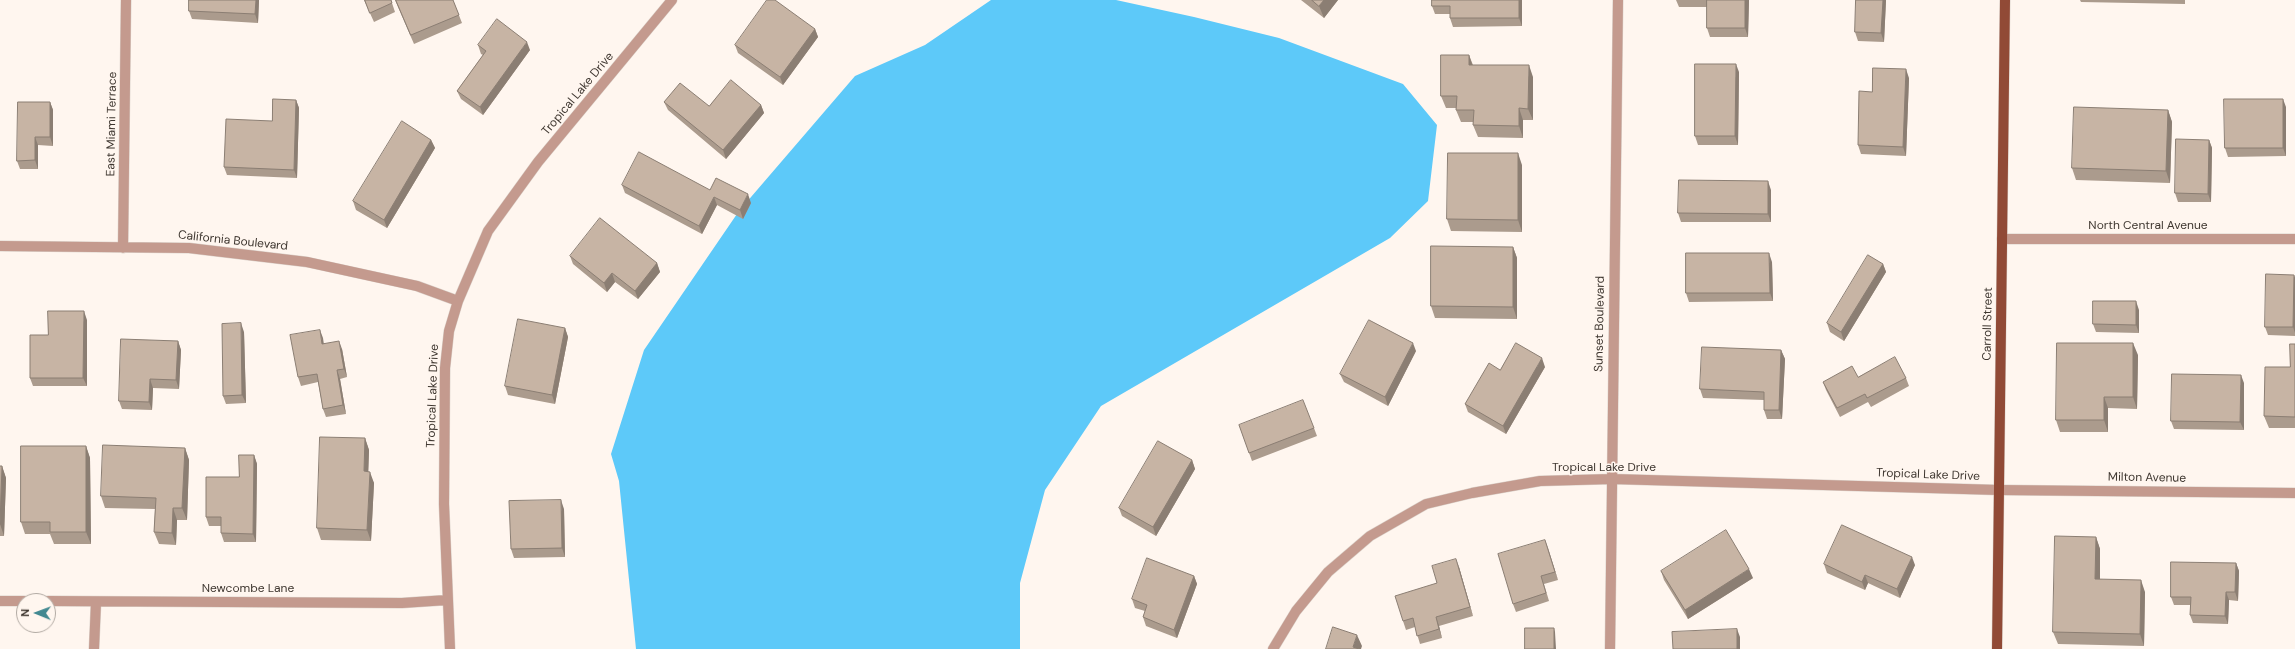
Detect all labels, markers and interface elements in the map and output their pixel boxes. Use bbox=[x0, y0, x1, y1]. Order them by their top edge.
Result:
street label: Tropical Lake Drive bbox=[539, 50, 617, 138]
street label: East Miami Terrace bbox=[104, 71, 120, 177]
street label: North Central Avenue bbox=[2088, 219, 2208, 233]
street label: California Boulevard bbox=[177, 228, 289, 254]
street label: Sunset Boulevard bbox=[1592, 276, 1608, 372]
street label: Carroll Street bbox=[1980, 287, 1996, 361]
street label: Tropical Lake Drive bbox=[424, 344, 442, 448]
street label: Tropical Lake Drive bbox=[1552, 461, 1656, 475]
street label: Tropical Lake Drive bbox=[1876, 466, 1980, 484]
street label: Milton Avenue bbox=[2108, 470, 2186, 486]
street label: Newcombe Lane bbox=[202, 582, 294, 596]
north arrow bbox=[16, 593, 56, 633]
text: N bbox=[18, 609, 32, 617]

